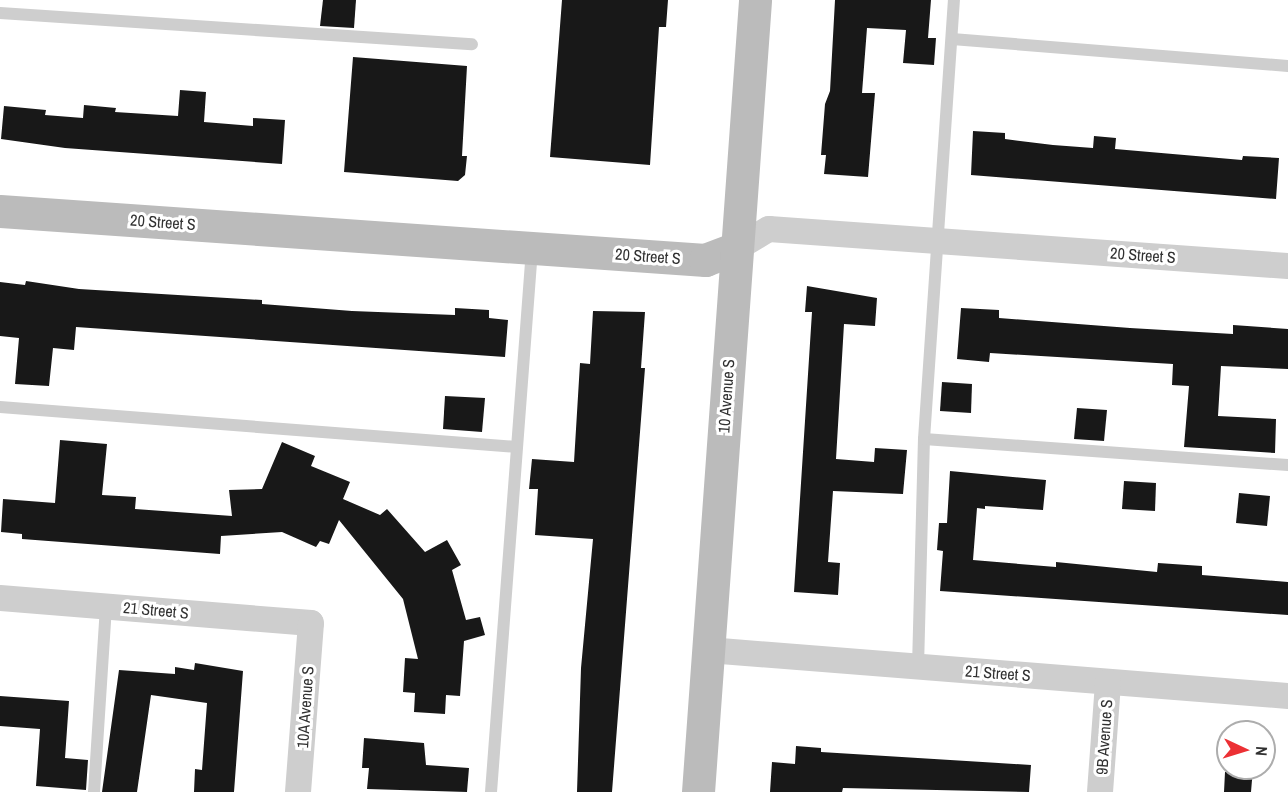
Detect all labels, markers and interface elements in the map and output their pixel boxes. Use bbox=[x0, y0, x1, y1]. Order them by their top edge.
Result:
street label: 20 Street S bbox=[130, 210, 196, 234]
street label: 20 Street S bbox=[1110, 243, 1176, 267]
street label: 20 Street S bbox=[615, 244, 681, 268]
street label: 10 Avenue S bbox=[714, 358, 738, 434]
street label: 21 Street S bbox=[122, 598, 190, 622]
street label: 21 Street S bbox=[965, 661, 1031, 685]
street label: 10A Avenue S bbox=[293, 665, 317, 749]
street label: 9B Avenue S bbox=[1092, 698, 1116, 776]
north arrow bbox=[1216, 720, 1276, 780]
text: N bbox=[1251, 746, 1273, 757]

